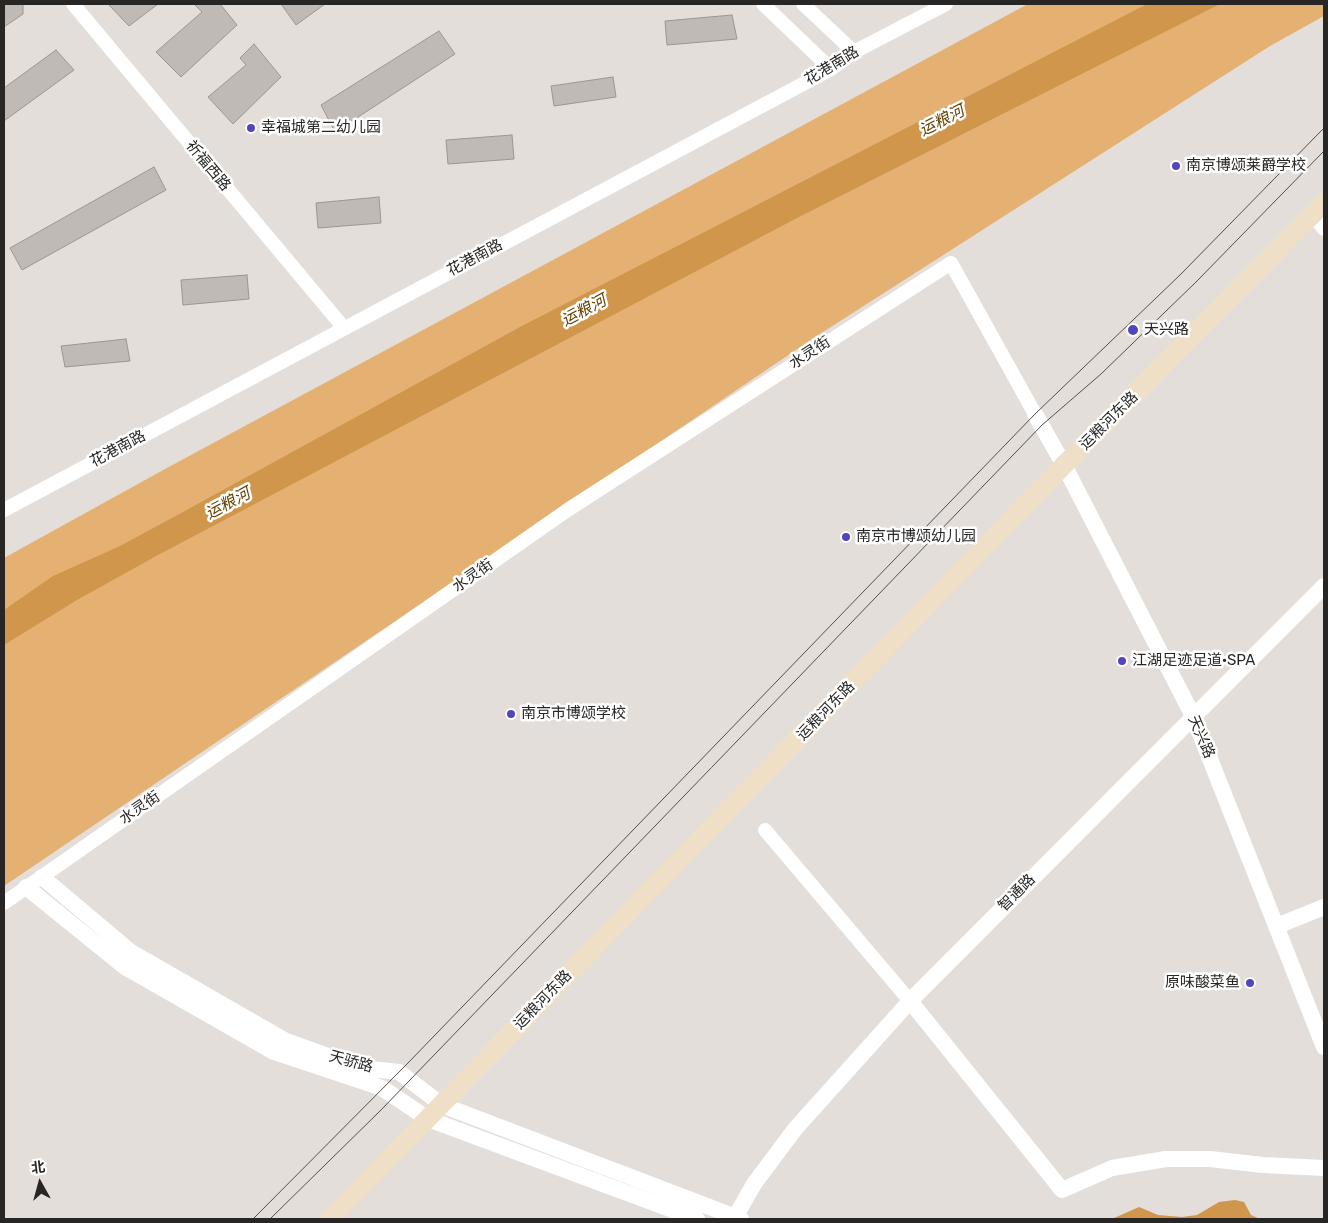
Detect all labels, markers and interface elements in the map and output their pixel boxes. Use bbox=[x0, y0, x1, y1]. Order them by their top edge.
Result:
street label: 花港南路 bbox=[802, 43, 862, 89]
water label: 运粮河 bbox=[916, 102, 968, 140]
place label: 幸福城第二幼儿园 bbox=[261, 119, 381, 137]
marker: 幸福城第二幼儿园 bbox=[245, 122, 257, 134]
street label: 祈福西路 bbox=[182, 137, 234, 195]
place label: 南京博颂莱爵学校 bbox=[1186, 157, 1306, 175]
marker: 南京博颂莱爵学校 bbox=[1170, 160, 1182, 172]
street label: 花港南路 bbox=[444, 236, 506, 280]
water label: 运粮河 bbox=[558, 291, 610, 331]
place label: 天兴路 bbox=[1144, 321, 1189, 339]
marker: 天兴路 bbox=[1126, 323, 1140, 337]
street label: 水灵街 bbox=[786, 333, 834, 373]
street label: 运粮河东路 bbox=[1076, 388, 1142, 454]
street label: 花港南路 bbox=[87, 427, 149, 471]
water label: 运粮河 bbox=[202, 484, 254, 524]
place label: 南京市博颂幼儿园 bbox=[856, 528, 976, 546]
marker: 南京市博颂幼儿园 bbox=[840, 531, 852, 543]
street label: 水灵街 bbox=[449, 556, 497, 596]
place label: 江湖足迹足道·SPA bbox=[1132, 652, 1255, 670]
marker: 江湖足迹足道·SPA bbox=[1116, 655, 1128, 667]
street label: 运粮河东路 bbox=[793, 678, 859, 744]
place label: 南京市博颂学校 bbox=[521, 705, 626, 723]
marker: 南京市博颂学校 bbox=[505, 708, 517, 720]
street label: 天兴路 bbox=[1184, 713, 1218, 761]
street label: 水灵街 bbox=[116, 788, 164, 828]
street label: 智通路 bbox=[995, 871, 1039, 915]
street label: 运粮河东路 bbox=[510, 967, 576, 1033]
place label: 原味酸菜鱼 bbox=[1165, 974, 1240, 992]
marker: 原味酸菜鱼 bbox=[1244, 977, 1256, 989]
street label: 天骄路 bbox=[327, 1047, 375, 1077]
north arrow bbox=[15, 1158, 65, 1208]
text: 北 bbox=[30, 1158, 46, 1177]

